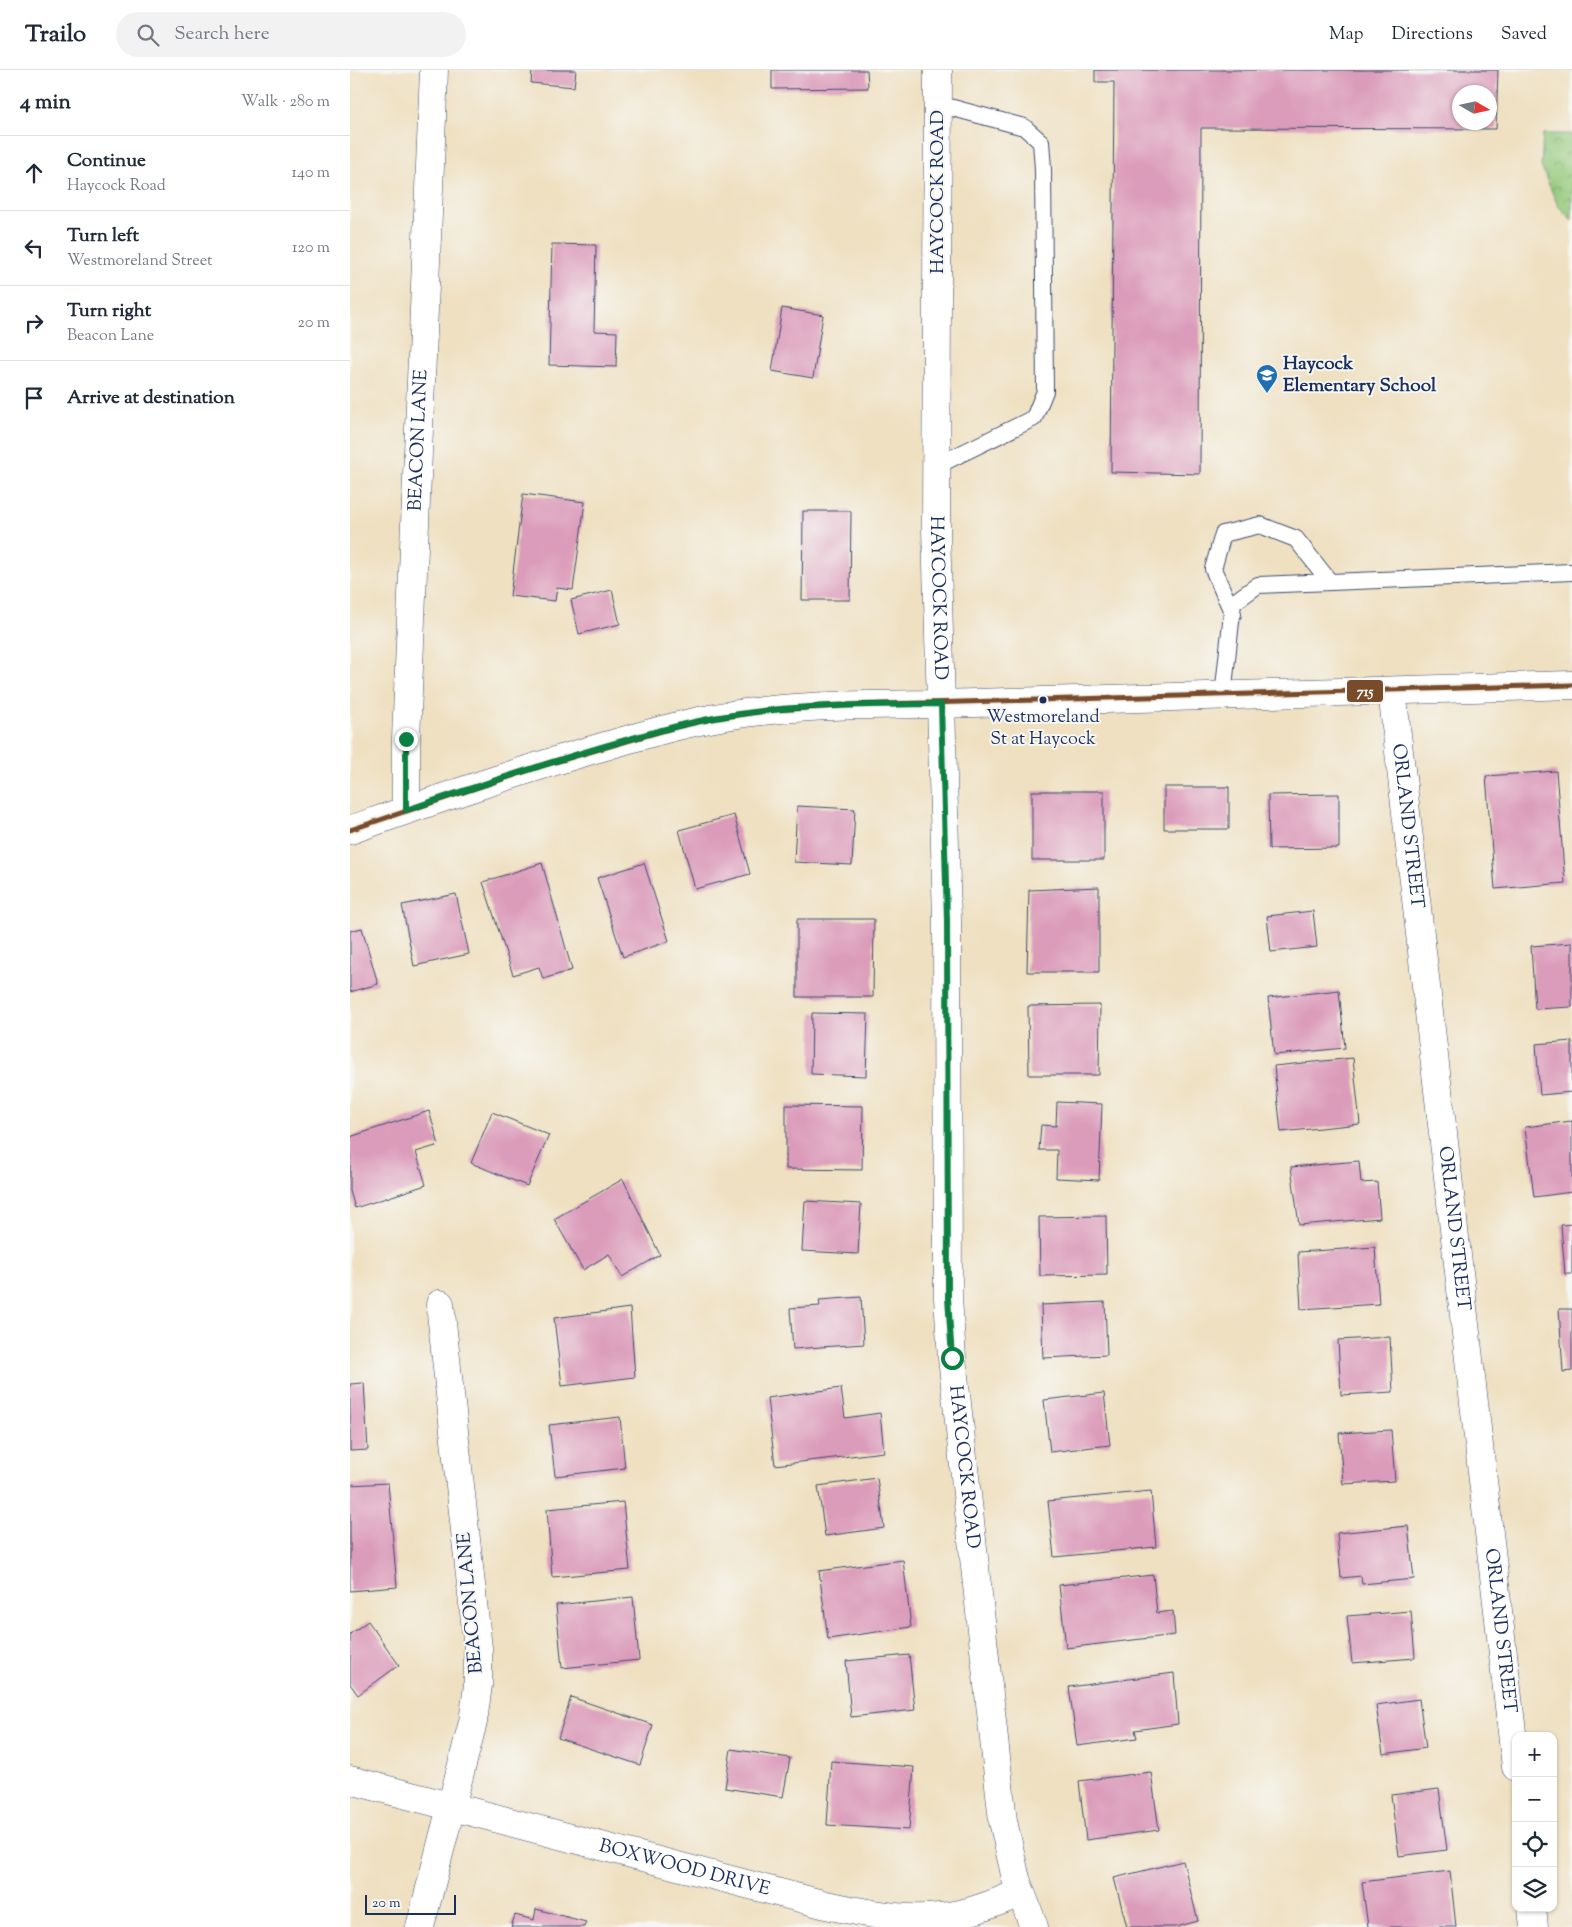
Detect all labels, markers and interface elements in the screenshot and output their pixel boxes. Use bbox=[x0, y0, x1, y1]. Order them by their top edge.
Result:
search box bbox=[116, 12, 466, 57]
text: Trailo bbox=[25, 18, 86, 52]
icon: search bbox=[134, 21, 162, 49]
text: Search here bbox=[174, 21, 270, 48]
text: Map bbox=[1329, 22, 1364, 48]
text: Directions bbox=[1392, 22, 1473, 48]
text: Saved bbox=[1501, 22, 1547, 48]
north arrow bbox=[1452, 85, 1497, 130]
text: 4 min bbox=[20, 88, 71, 118]
text: Walk · 280 m bbox=[241, 91, 330, 114]
street label: HAYCOCK ROAD bbox=[925, 110, 952, 274]
text: Continue bbox=[67, 148, 146, 175]
icon: ahead bbox=[20, 159, 48, 187]
text: 140 m bbox=[292, 162, 330, 185]
text: Haycock Road bbox=[67, 175, 166, 198]
text: Turn left bbox=[67, 223, 139, 250]
icon: left bbox=[20, 234, 48, 262]
text: 120 m bbox=[292, 237, 330, 260]
text: Westmoreland Street bbox=[67, 250, 213, 273]
text: Turn right bbox=[67, 298, 151, 325]
icon: right bbox=[20, 309, 48, 337]
text: 20 m bbox=[297, 312, 330, 335]
text: Beacon Lane bbox=[67, 325, 154, 348]
place label: Haycock Elementary School bbox=[1283, 351, 1437, 400]
school or university icon: Haycock Elementary School bbox=[1255, 363, 1279, 394]
street label: BEACON LANE bbox=[402, 368, 435, 512]
icon: arrive bbox=[20, 384, 48, 412]
text: Arrive at destination bbox=[67, 385, 235, 412]
street label: HAYCOCK ROAD bbox=[922, 516, 954, 680]
line badge: 715 bbox=[1346, 679, 1384, 703]
text: 715 bbox=[1357, 683, 1373, 703]
marker: Westmoreland St at Haycock bbox=[1038, 695, 1048, 705]
place label: Westmoreland St at Haycock bbox=[986, 705, 1100, 753]
route end bbox=[395, 728, 418, 751]
street label: ORLAND STREET bbox=[1385, 742, 1430, 910]
street label: ORLAND STREET bbox=[1431, 1145, 1477, 1312]
route start bbox=[941, 1347, 964, 1370]
street label: HAYCOCK ROAD bbox=[942, 1384, 986, 1550]
street label: BEACON LANE bbox=[451, 1531, 491, 1675]
street label: ORLAND STREET bbox=[1477, 1547, 1523, 1715]
map controls bbox=[1512, 1732, 1557, 1912]
button: + bbox=[1512, 1732, 1557, 1777]
button: − bbox=[1512, 1777, 1557, 1822]
button: locate bbox=[1512, 1822, 1557, 1867]
street label: BOXWOOD DRIVE bbox=[596, 1832, 774, 1903]
button: layers bbox=[1512, 1867, 1557, 1912]
scale bar bbox=[365, 1892, 456, 1915]
text: 20 m bbox=[372, 1894, 401, 1914]

